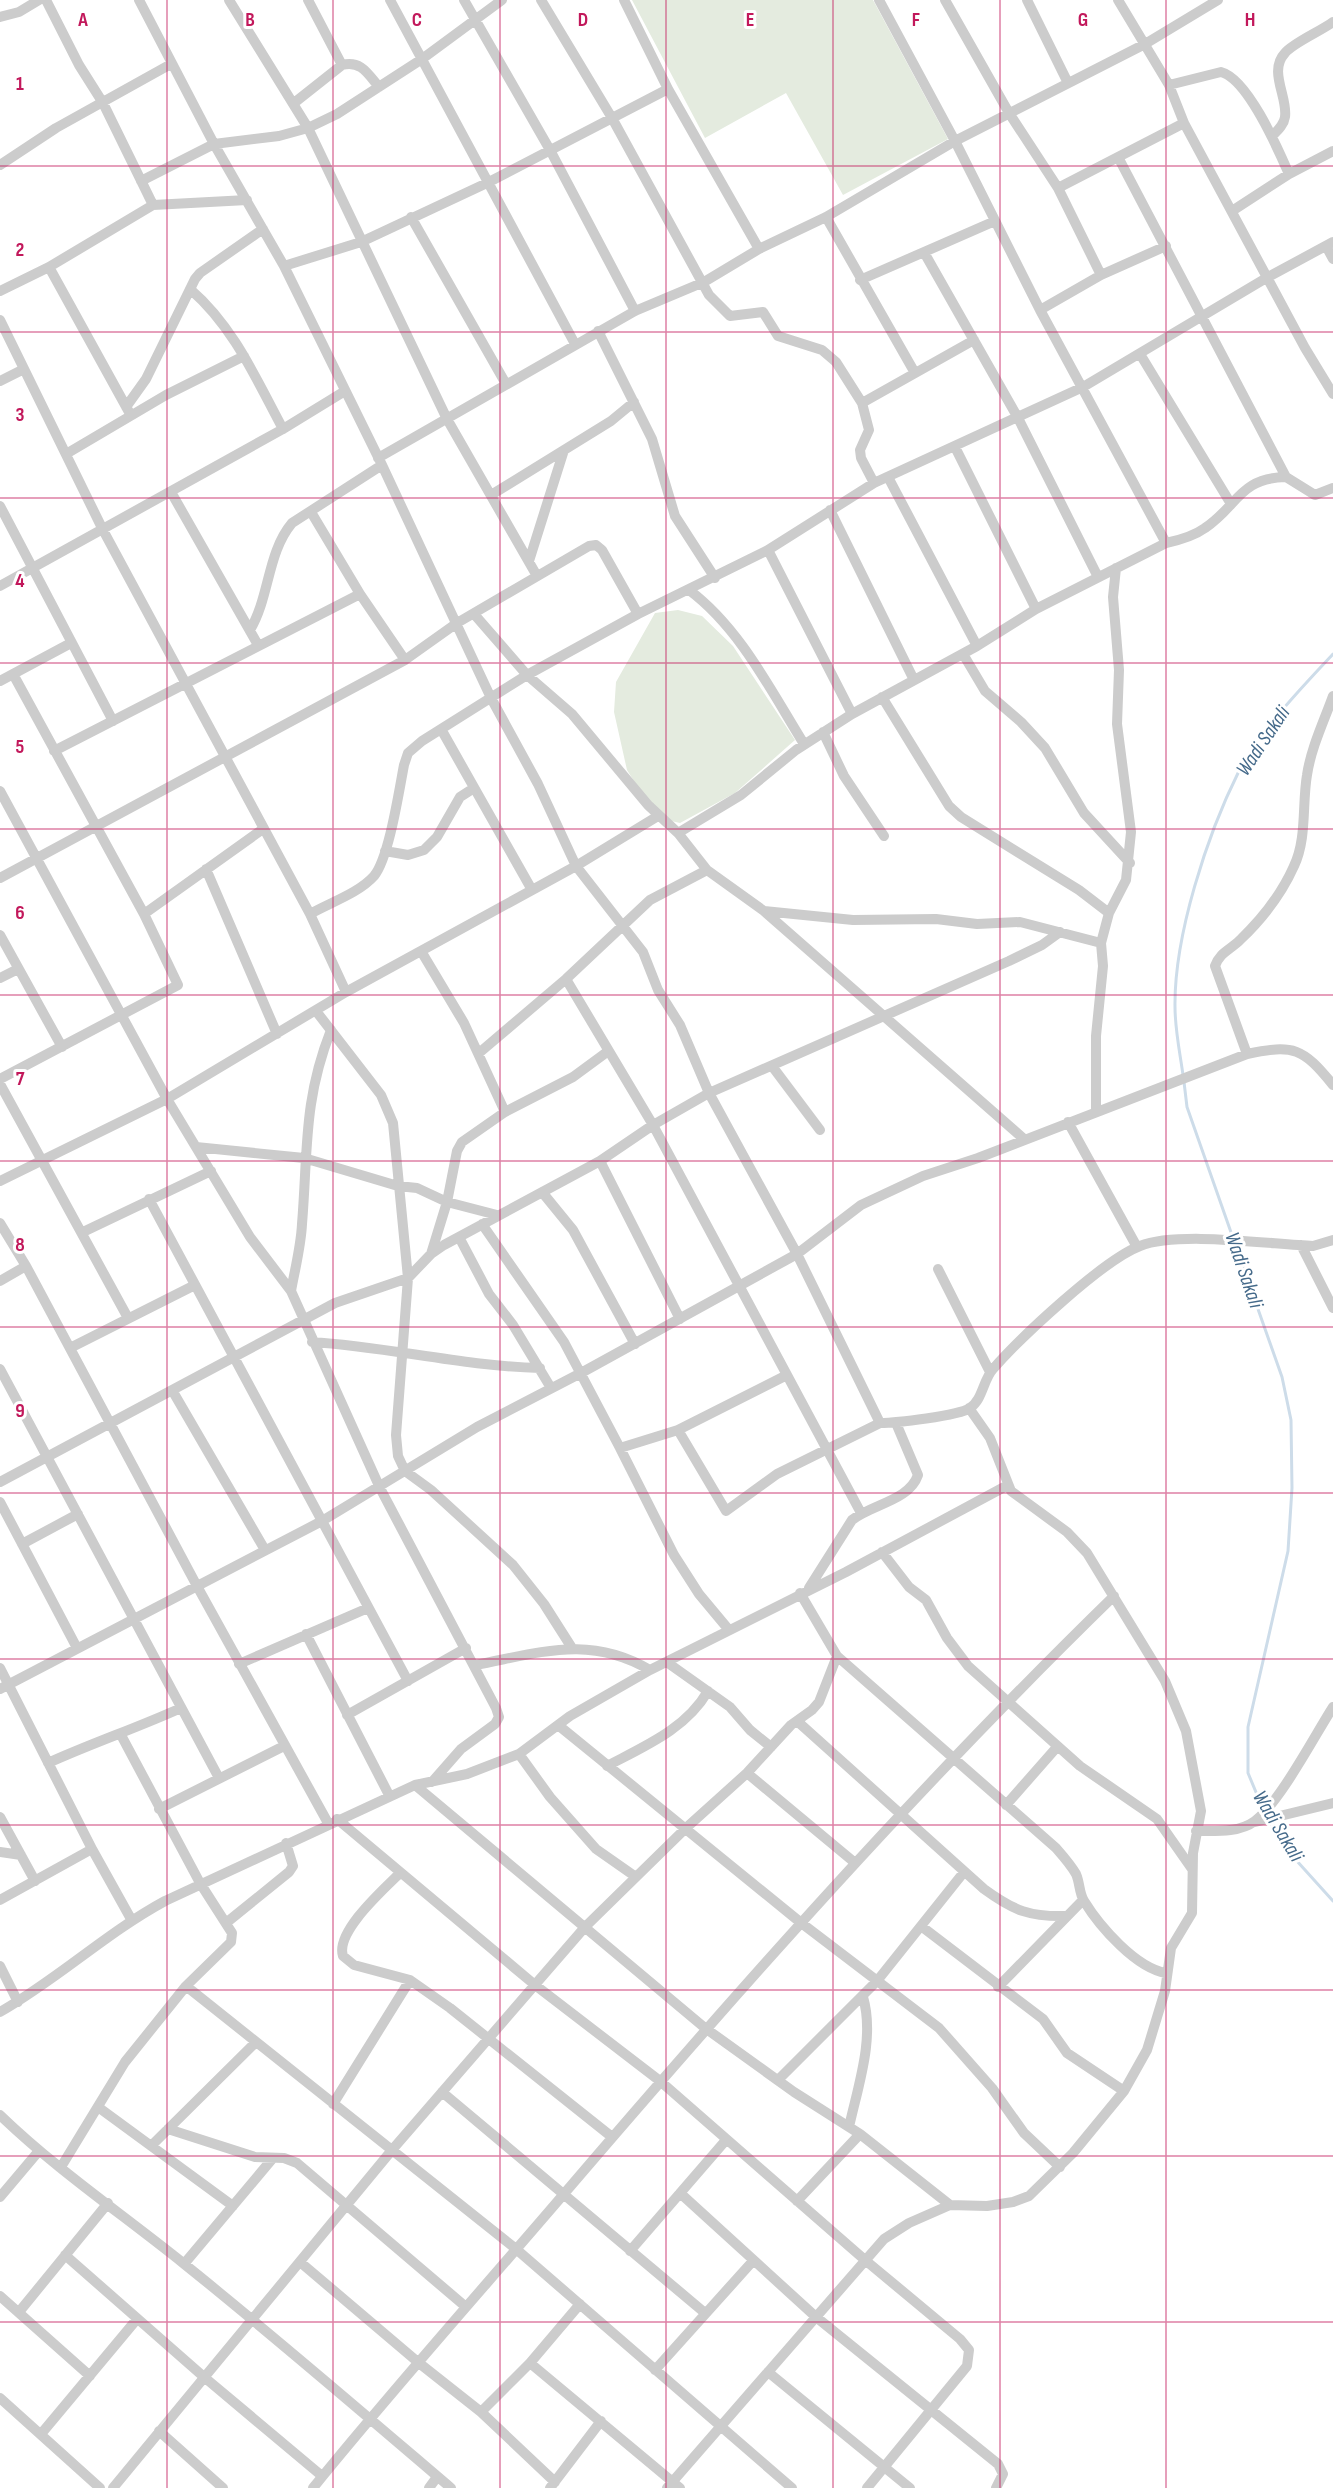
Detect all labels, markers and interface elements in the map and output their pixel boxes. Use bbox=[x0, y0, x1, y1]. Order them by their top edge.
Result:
text: A bbox=[77, 8, 88, 32]
text: B bbox=[245, 8, 255, 32]
text: C bbox=[412, 8, 422, 32]
text: D bbox=[578, 8, 588, 32]
text: E bbox=[746, 8, 754, 32]
text: F bbox=[912, 8, 920, 32]
text: G bbox=[1078, 8, 1088, 32]
text: H bbox=[1245, 8, 1255, 32]
text: 1 bbox=[16, 72, 24, 96]
text: 2 bbox=[16, 238, 24, 262]
text: 3 bbox=[16, 403, 25, 427]
text: 4 bbox=[15, 569, 25, 593]
water label: Wadi Sakali bbox=[1231, 700, 1296, 781]
text: 5 bbox=[16, 735, 25, 759]
text: 6 bbox=[15, 901, 25, 925]
text: 7 bbox=[16, 1067, 25, 1091]
water label: Wadi Sakali bbox=[1219, 1229, 1269, 1312]
text: 8 bbox=[15, 1233, 25, 1257]
text: 9 bbox=[15, 1399, 25, 1423]
water label: Wadi Sakali bbox=[1247, 1786, 1310, 1867]

